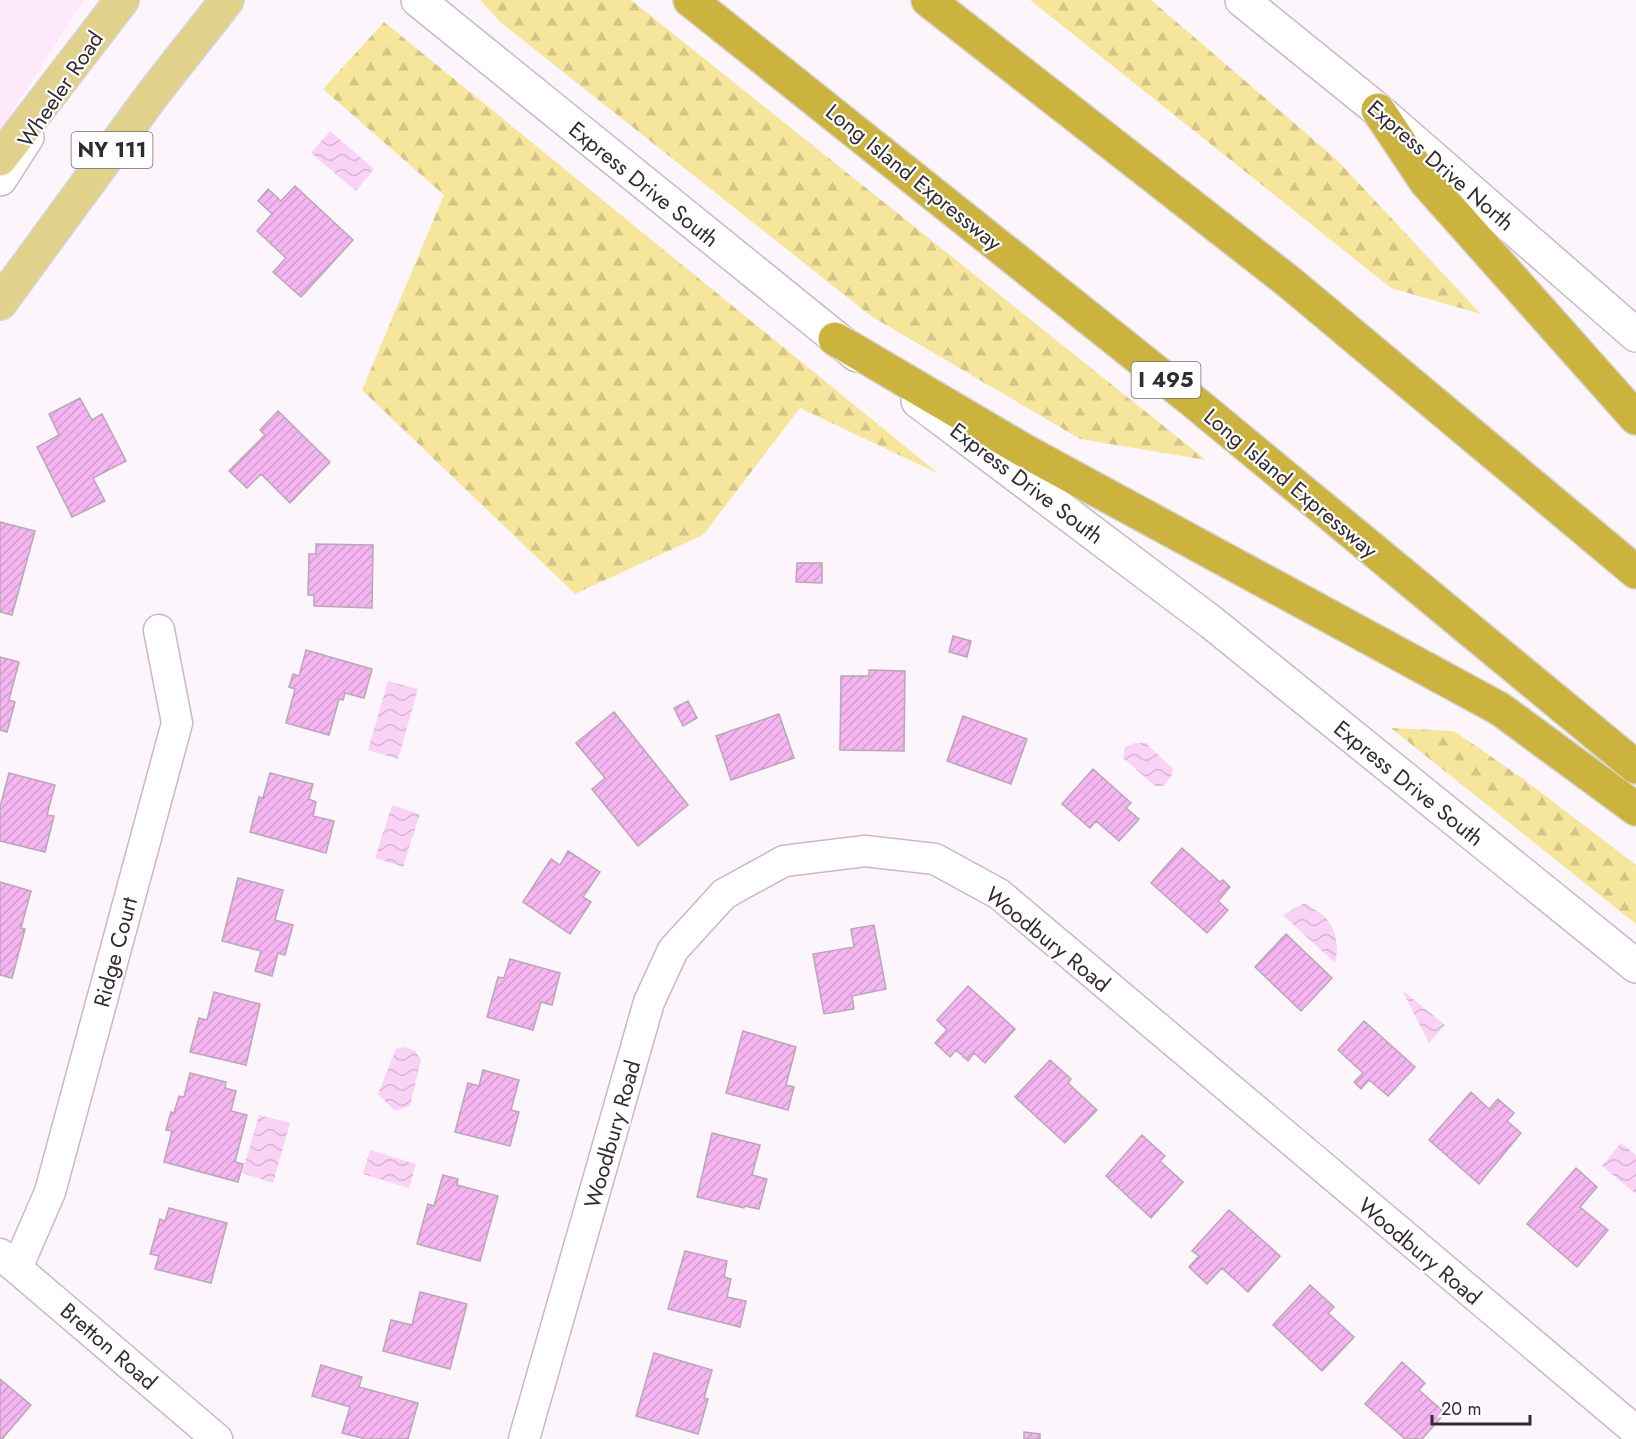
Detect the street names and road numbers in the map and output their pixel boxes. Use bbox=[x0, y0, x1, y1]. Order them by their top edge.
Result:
street label: Wheeler Road bbox=[9, 25, 111, 153]
street label: Express Drive North bbox=[1360, 92, 1522, 238]
street label: Long Island Expressway bbox=[819, 96, 1009, 258]
street label: Express Drive South bbox=[562, 113, 726, 255]
road number: NY 111 bbox=[72, 132, 152, 168]
road number: I 495 bbox=[1132, 362, 1200, 398]
street label: Long Island Expressway bbox=[1197, 401, 1385, 566]
street label: Express Drive South bbox=[944, 415, 1110, 551]
street label: Express Drive South bbox=[1327, 712, 1491, 854]
street label: Woodbury Road bbox=[979, 879, 1117, 999]
street label: Ridge Court bbox=[85, 893, 145, 1010]
street label: Woodbury Road bbox=[576, 1056, 648, 1212]
street label: Woodbury Road bbox=[1351, 1190, 1489, 1312]
street label: Bretton Road bbox=[54, 1295, 164, 1397]

